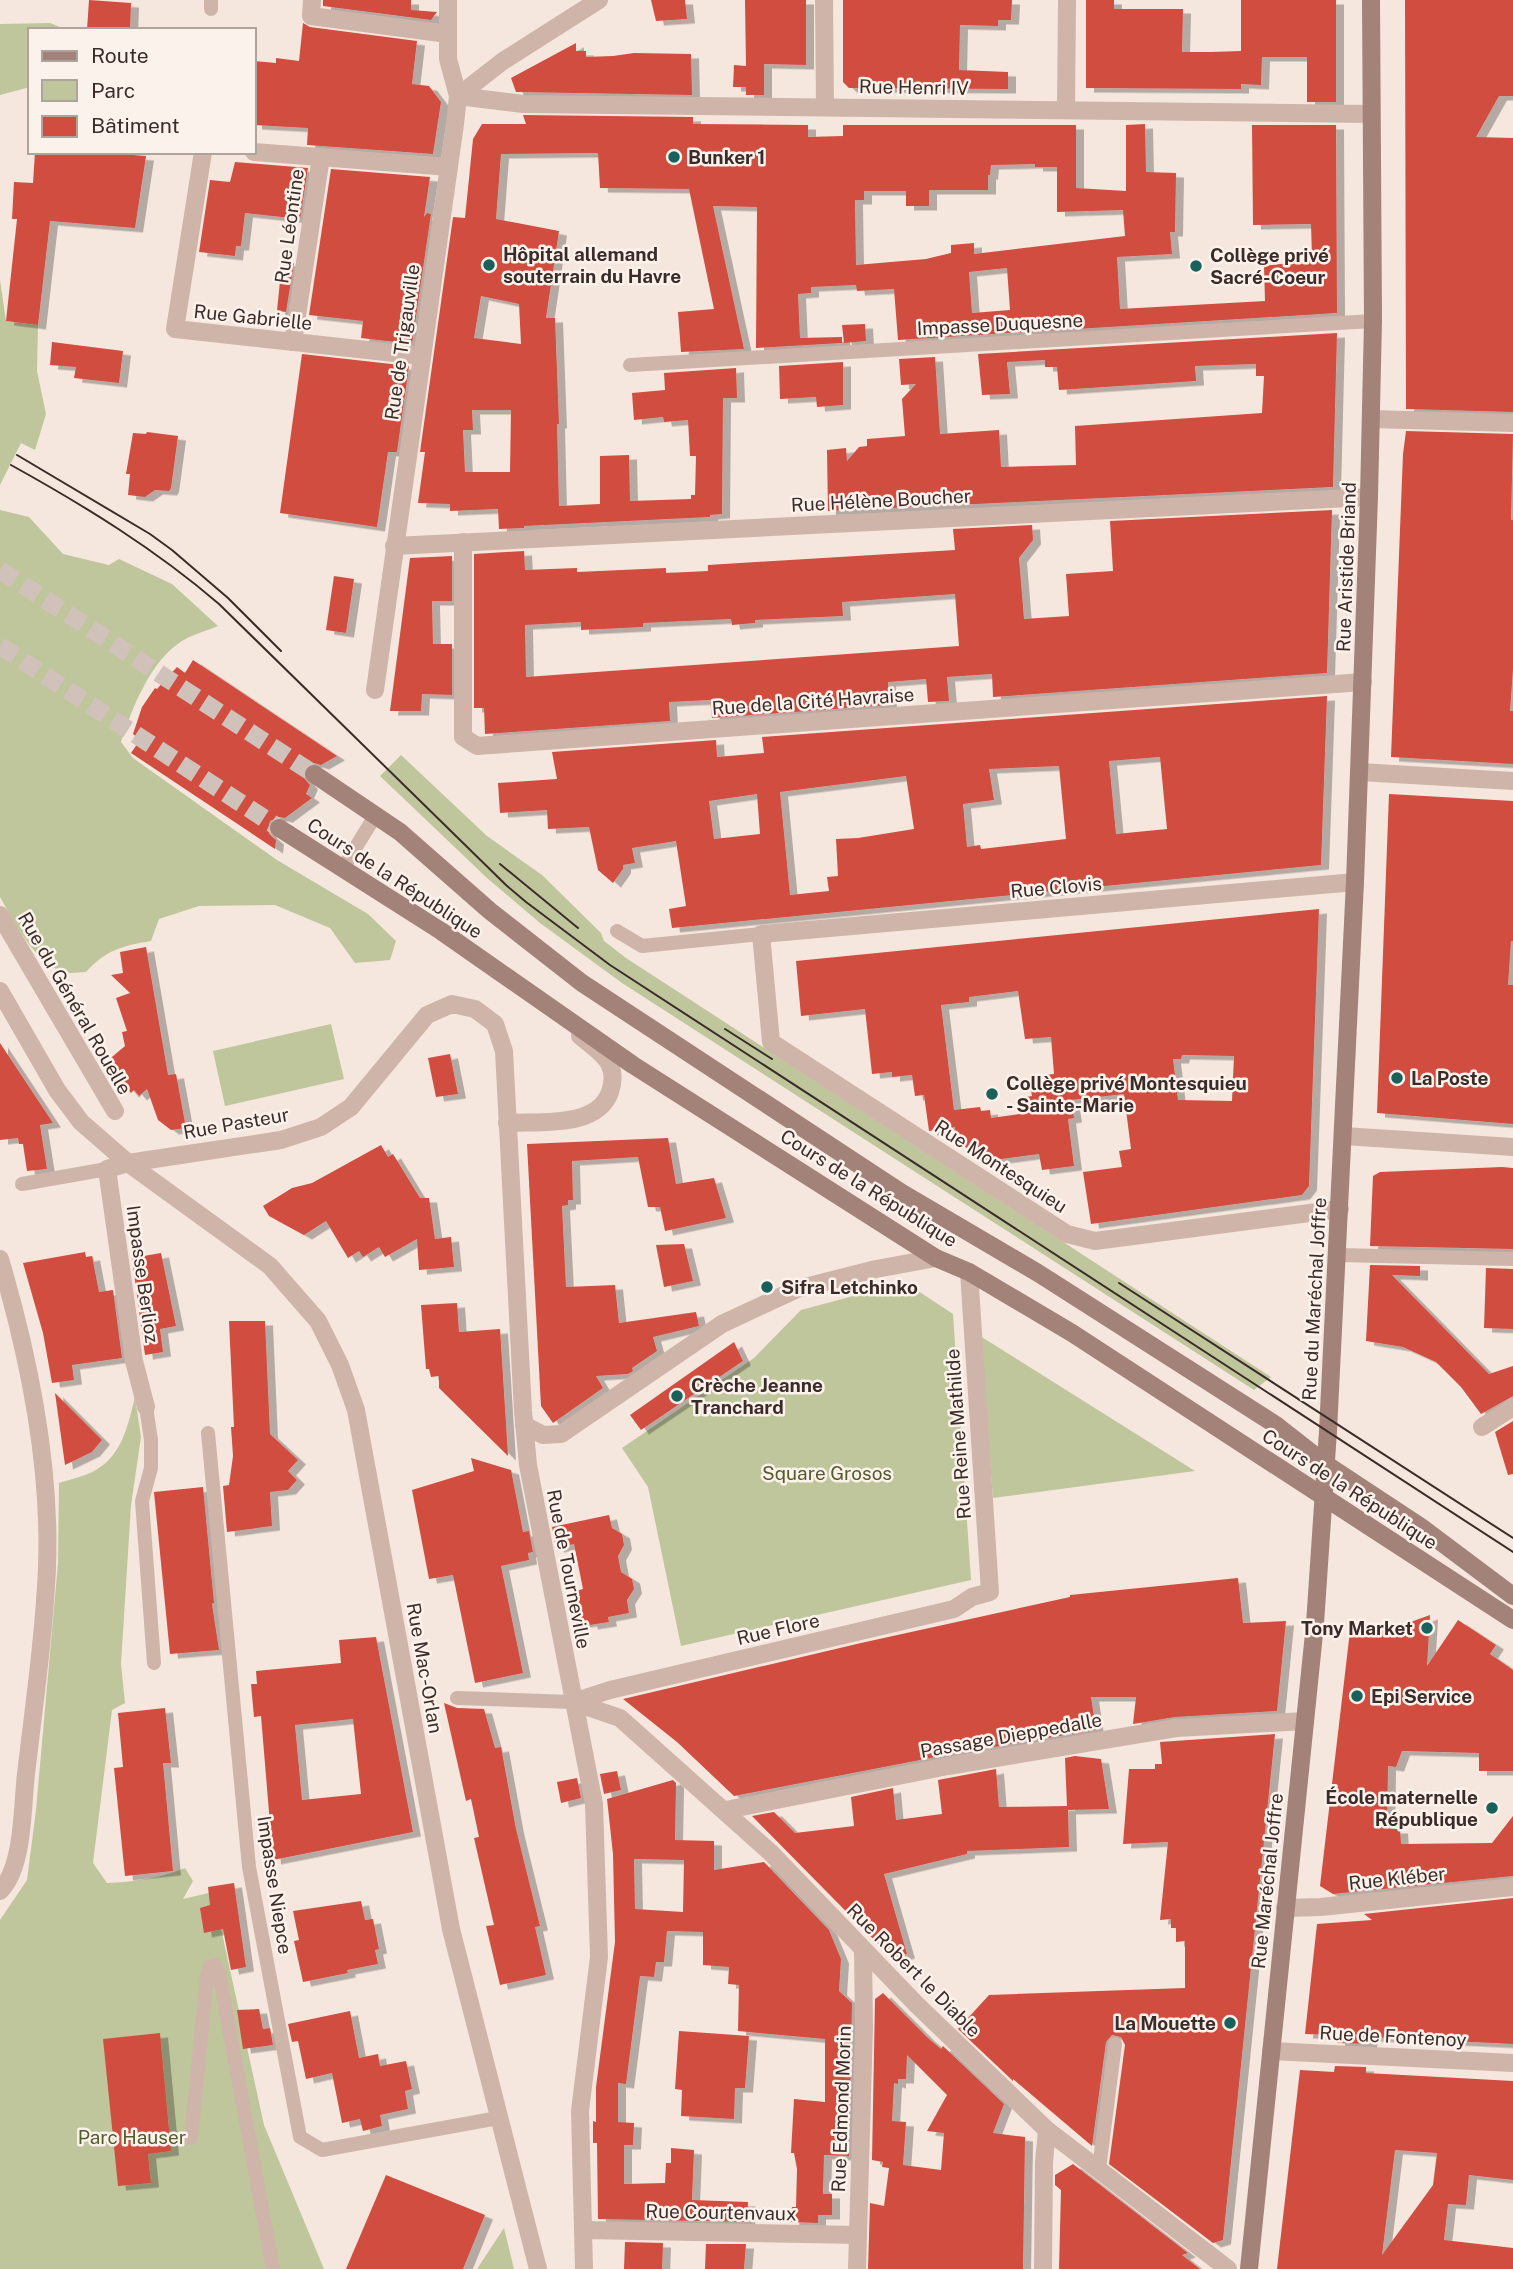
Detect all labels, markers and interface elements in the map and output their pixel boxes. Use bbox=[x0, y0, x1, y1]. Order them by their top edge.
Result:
legend bbox=[28, 28, 256, 154]
text: Route bbox=[91, 43, 149, 68]
street label: Rue Henri IV bbox=[859, 75, 969, 99]
text: Parc bbox=[91, 78, 135, 103]
text: Bâtiment bbox=[91, 113, 180, 138]
place label: Bunker 1 bbox=[688, 146, 765, 168]
marker: Bunker 1 bbox=[666, 149, 682, 165]
street label: Rue Léontine bbox=[270, 167, 308, 285]
place label: Hôpital allemand souterrain du Havre bbox=[503, 243, 681, 287]
place label: Collège privé Sacré-Coeur bbox=[1210, 244, 1329, 288]
marker: Hôpital allemand souterrain du Havre bbox=[481, 257, 497, 273]
marker: Collège privé Sacré-Coeur bbox=[1188, 258, 1204, 274]
street label: Rue de Trigauville bbox=[380, 263, 424, 421]
street label: Rue Gabrielle bbox=[193, 300, 313, 334]
street label: Impasse Duquesne bbox=[916, 309, 1084, 339]
street label: Rue Aristide Briand bbox=[1332, 481, 1360, 653]
street label: Rue Hélène Boucher bbox=[790, 484, 972, 516]
street label: Rue de la Cité Havraise bbox=[711, 683, 915, 719]
street label: Cours de la République bbox=[303, 813, 487, 943]
street label: Rue Clovis bbox=[1009, 872, 1103, 902]
street label: Rue du Général Rouelle bbox=[14, 908, 136, 1098]
place label: La Poste bbox=[1411, 1067, 1488, 1089]
marker: La Poste bbox=[1389, 1070, 1405, 1086]
place label: Collège privé Montesquieu - Sainte-Marie bbox=[1006, 1072, 1247, 1116]
marker: Collège privé Montesquieu - Sainte-Marie bbox=[984, 1086, 1000, 1102]
street label: Rue Pasteur bbox=[181, 1103, 291, 1143]
street label: Rue Montesquieu bbox=[931, 1115, 1071, 1217]
street label: Cours de la République bbox=[777, 1125, 961, 1251]
street label: Rue du Maréchal Joffre bbox=[1298, 1197, 1330, 1401]
street label: Impasse Berlioz bbox=[122, 1204, 164, 1344]
place label: Sifra Letchinko bbox=[781, 1276, 918, 1298]
marker: Sifra Letchinko bbox=[759, 1279, 775, 1295]
street label: Rue Reine Mathilde bbox=[941, 1348, 975, 1520]
place label: Crèche Jeanne Tranchard bbox=[691, 1374, 823, 1418]
marker: Crèche Jeanne Tranchard bbox=[669, 1388, 685, 1404]
street label: Cours de la République bbox=[1258, 1424, 1442, 1554]
park label: Square Grosos bbox=[762, 1462, 892, 1484]
street label: Rue de Tourneville bbox=[543, 1487, 595, 1651]
street label: Rue Mac-Orlan bbox=[403, 1601, 447, 1735]
street label: Rue Flore bbox=[734, 1609, 822, 1649]
place label: Tony Market bbox=[1301, 1617, 1413, 1639]
marker: Tony Market bbox=[1419, 1620, 1435, 1636]
place label: Epi Service bbox=[1371, 1685, 1472, 1707]
marker: Epi Service bbox=[1349, 1688, 1365, 1704]
street label: Passage Dieppedalle bbox=[918, 1708, 1104, 1762]
place label: École maternelle République bbox=[1325, 1786, 1478, 1830]
street label: Rue Maréchal Joffre bbox=[1247, 1792, 1287, 1970]
marker: École maternelle République bbox=[1484, 1800, 1500, 1816]
street label: Impasse Niepce bbox=[253, 1814, 297, 1956]
street label: Rue Kléber bbox=[1347, 1862, 1447, 1894]
street label: Rue Robert le Diable bbox=[843, 1899, 985, 2041]
place label: La Mouette bbox=[1114, 2012, 1216, 2034]
marker: La Mouette bbox=[1222, 2015, 1238, 2031]
street label: Rue de Fontenoy bbox=[1319, 2021, 1467, 2051]
street label: Rue Edmond Morin bbox=[827, 2025, 855, 2193]
park label: Parc Hauser bbox=[78, 2126, 186, 2148]
street label: Rue Courtenvaux bbox=[645, 2200, 797, 2224]

